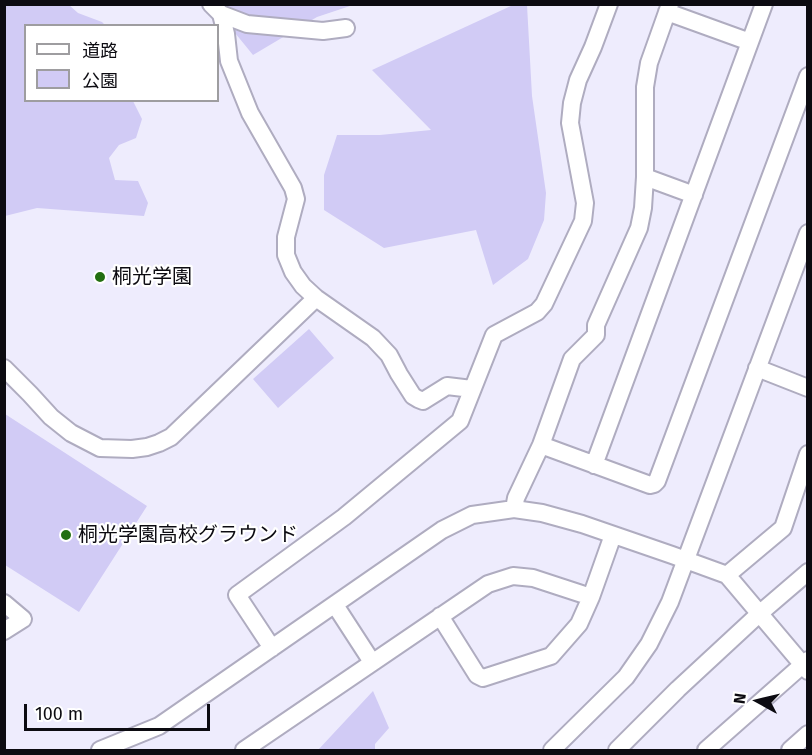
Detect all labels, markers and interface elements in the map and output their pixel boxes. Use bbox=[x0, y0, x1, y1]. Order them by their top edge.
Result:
legend bbox=[24, 24, 219, 102]
text: 道路 bbox=[82, 40, 118, 62]
text: 公園 bbox=[82, 70, 118, 92]
place label: 桐光学園 bbox=[112, 265, 192, 289]
marker: 桐光学園 bbox=[93, 270, 107, 284]
place label: 桐光学園高校グラウンド bbox=[78, 523, 298, 547]
marker: 桐光学園高校グラウンド bbox=[59, 528, 73, 542]
north arrow bbox=[728, 671, 788, 731]
scale bar bbox=[27, 692, 213, 730]
text: N bbox=[730, 692, 750, 705]
text: 100 m bbox=[35, 703, 83, 725]

